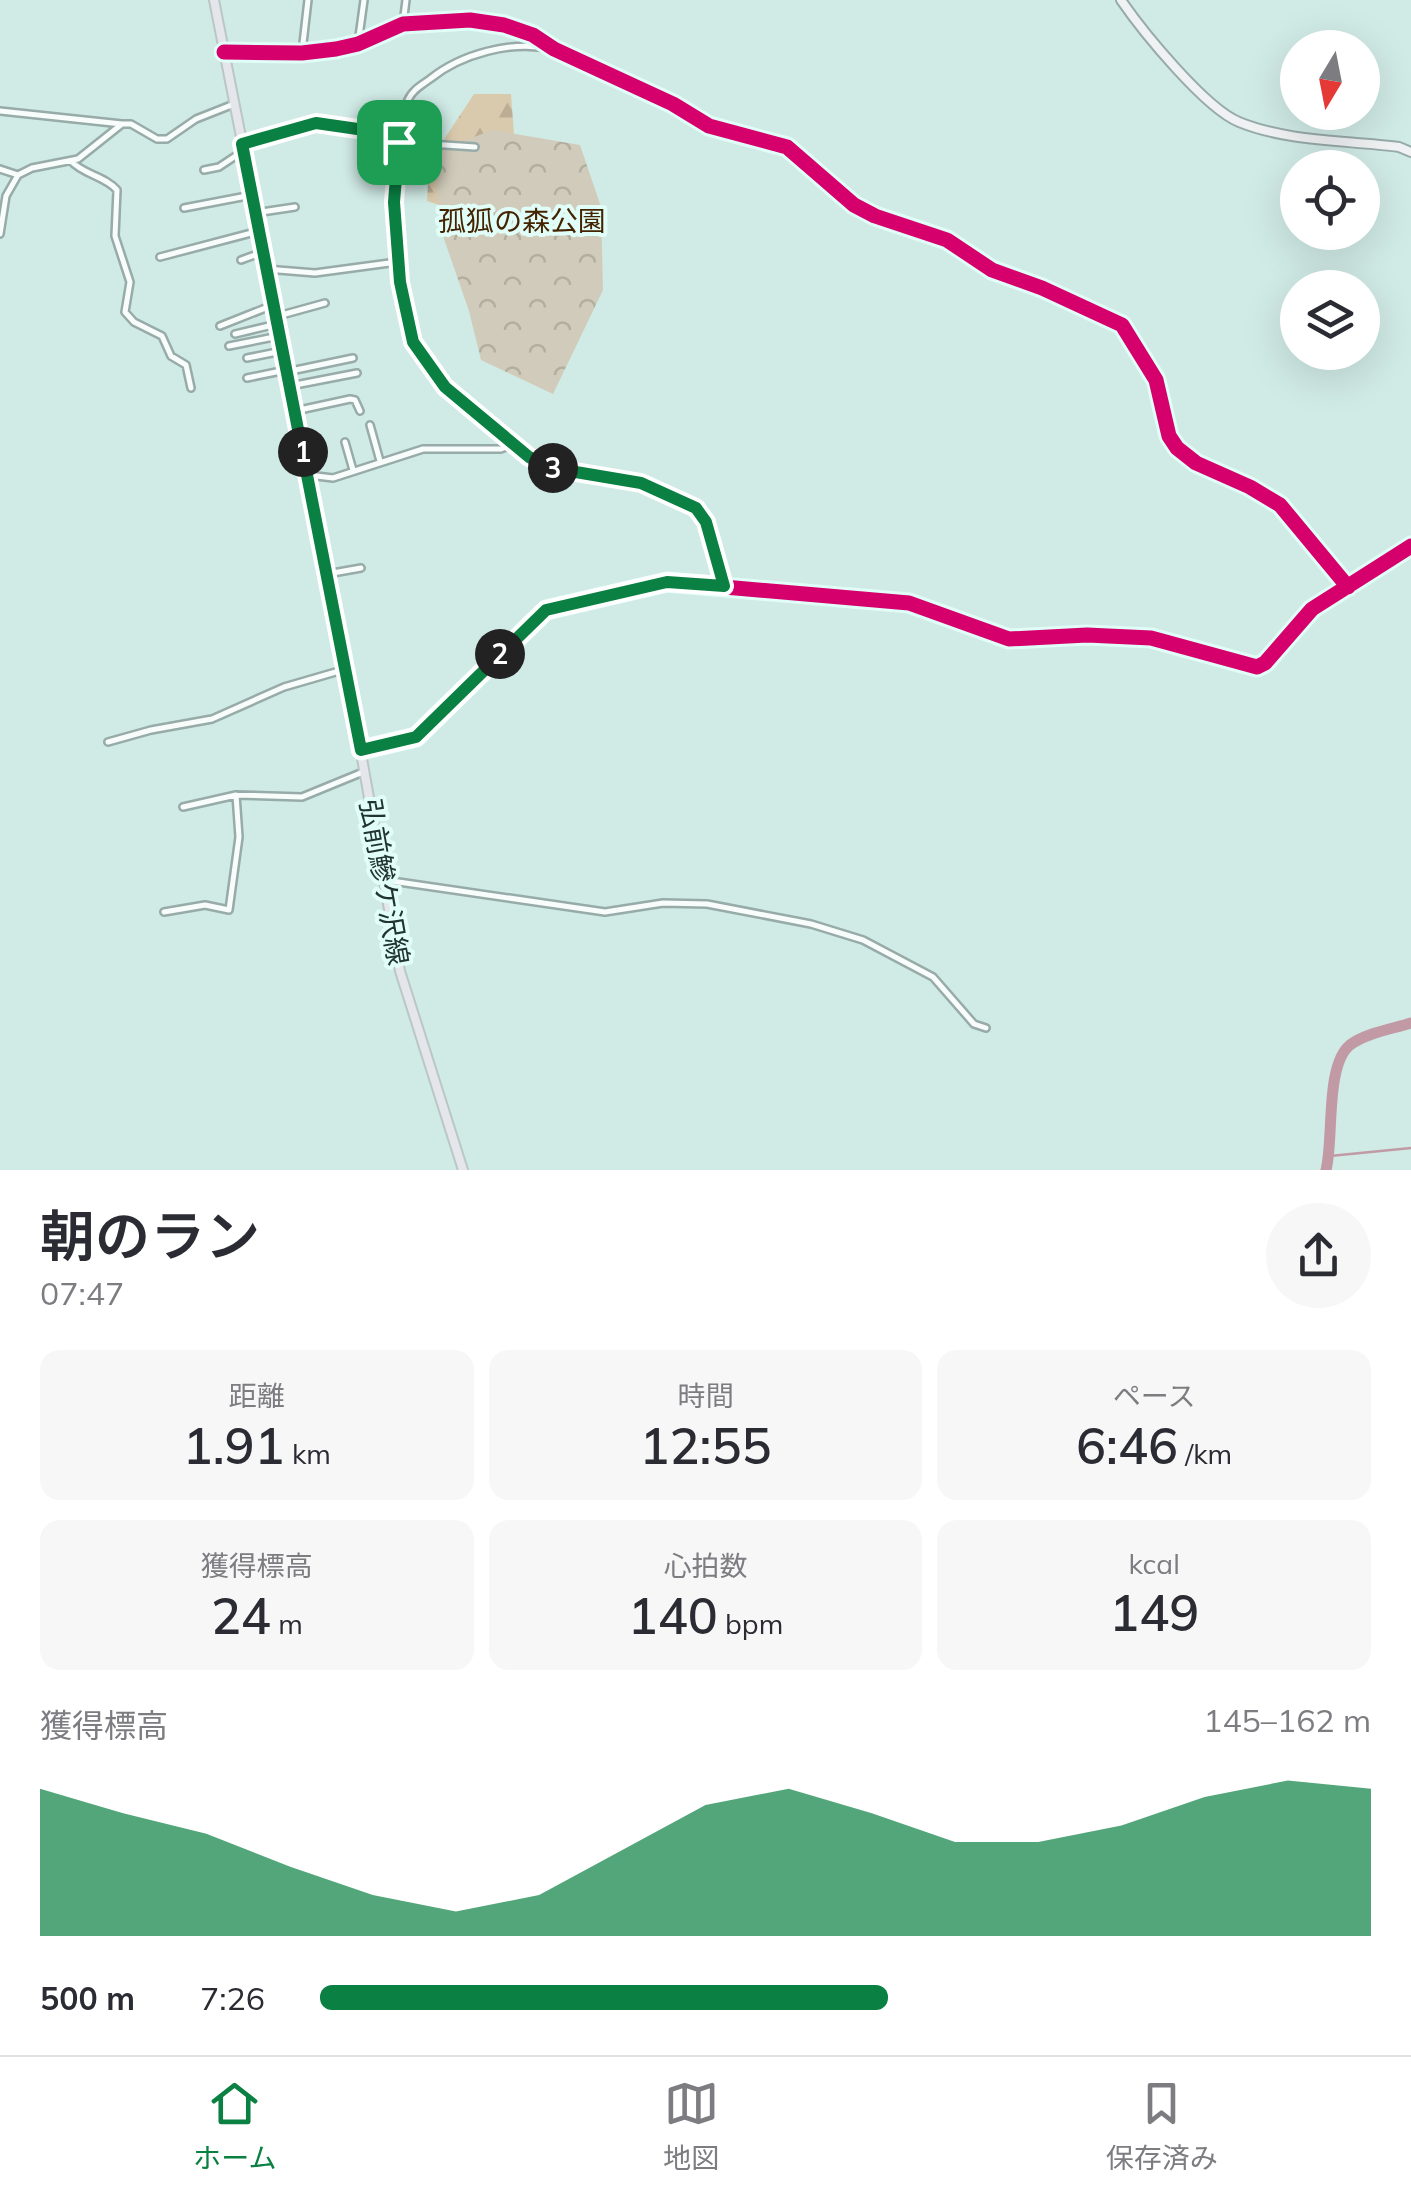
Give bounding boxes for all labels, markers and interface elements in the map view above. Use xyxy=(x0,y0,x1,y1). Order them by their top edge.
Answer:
north arrow xyxy=(1280,30,1380,130)
map controls xyxy=(1280,30,1380,370)
pin xyxy=(357,100,442,185)
icon: arrive xyxy=(372,115,427,170)
button: locate xyxy=(1280,150,1380,250)
park label: 孤狐の森公園 xyxy=(438,203,606,238)
button: layers xyxy=(1280,270,1380,370)
pin: 1 xyxy=(278,427,328,477)
text: 1 xyxy=(295,434,311,469)
pin: 3 xyxy=(528,443,578,493)
text: 3 xyxy=(545,450,561,485)
pin: 2 xyxy=(475,629,525,679)
text: 2 xyxy=(492,636,508,671)
street label: 弘前鰺ケ沢線 xyxy=(353,796,417,968)
text: 朝のラン xyxy=(40,1201,260,1270)
button: share xyxy=(1266,1203,1371,1308)
text: 07:47 xyxy=(40,1273,124,1313)
text: 距離 xyxy=(229,1378,285,1413)
text: 時間 xyxy=(677,1378,734,1413)
text: ペース xyxy=(1113,1378,1195,1413)
text: 1.91 xyxy=(183,1414,285,1477)
text: 12:55 xyxy=(640,1414,771,1477)
text: 6:46 xyxy=(1076,1414,1178,1477)
text: km xyxy=(285,1436,331,1471)
text: /km xyxy=(1178,1436,1232,1471)
text: kcal xyxy=(1129,1546,1180,1581)
text: 獲得標高 xyxy=(201,1548,313,1583)
text: 心拍数 xyxy=(663,1548,748,1583)
text: 149 xyxy=(1109,1581,1199,1644)
text: 24 xyxy=(211,1584,271,1647)
text: 140 xyxy=(628,1584,718,1647)
text: m xyxy=(271,1606,303,1641)
text: bpm xyxy=(718,1606,783,1641)
text: 145–162 m xyxy=(1203,1700,1371,1740)
text: 獲得標高 xyxy=(40,1705,168,1745)
text: 500 m xyxy=(40,1978,135,2018)
text: 7:26 xyxy=(200,1978,265,2018)
tab: ホーム xyxy=(193,2076,276,2176)
tab: 地図 xyxy=(663,2076,719,2176)
tab: 保存済み xyxy=(1106,2076,1218,2176)

